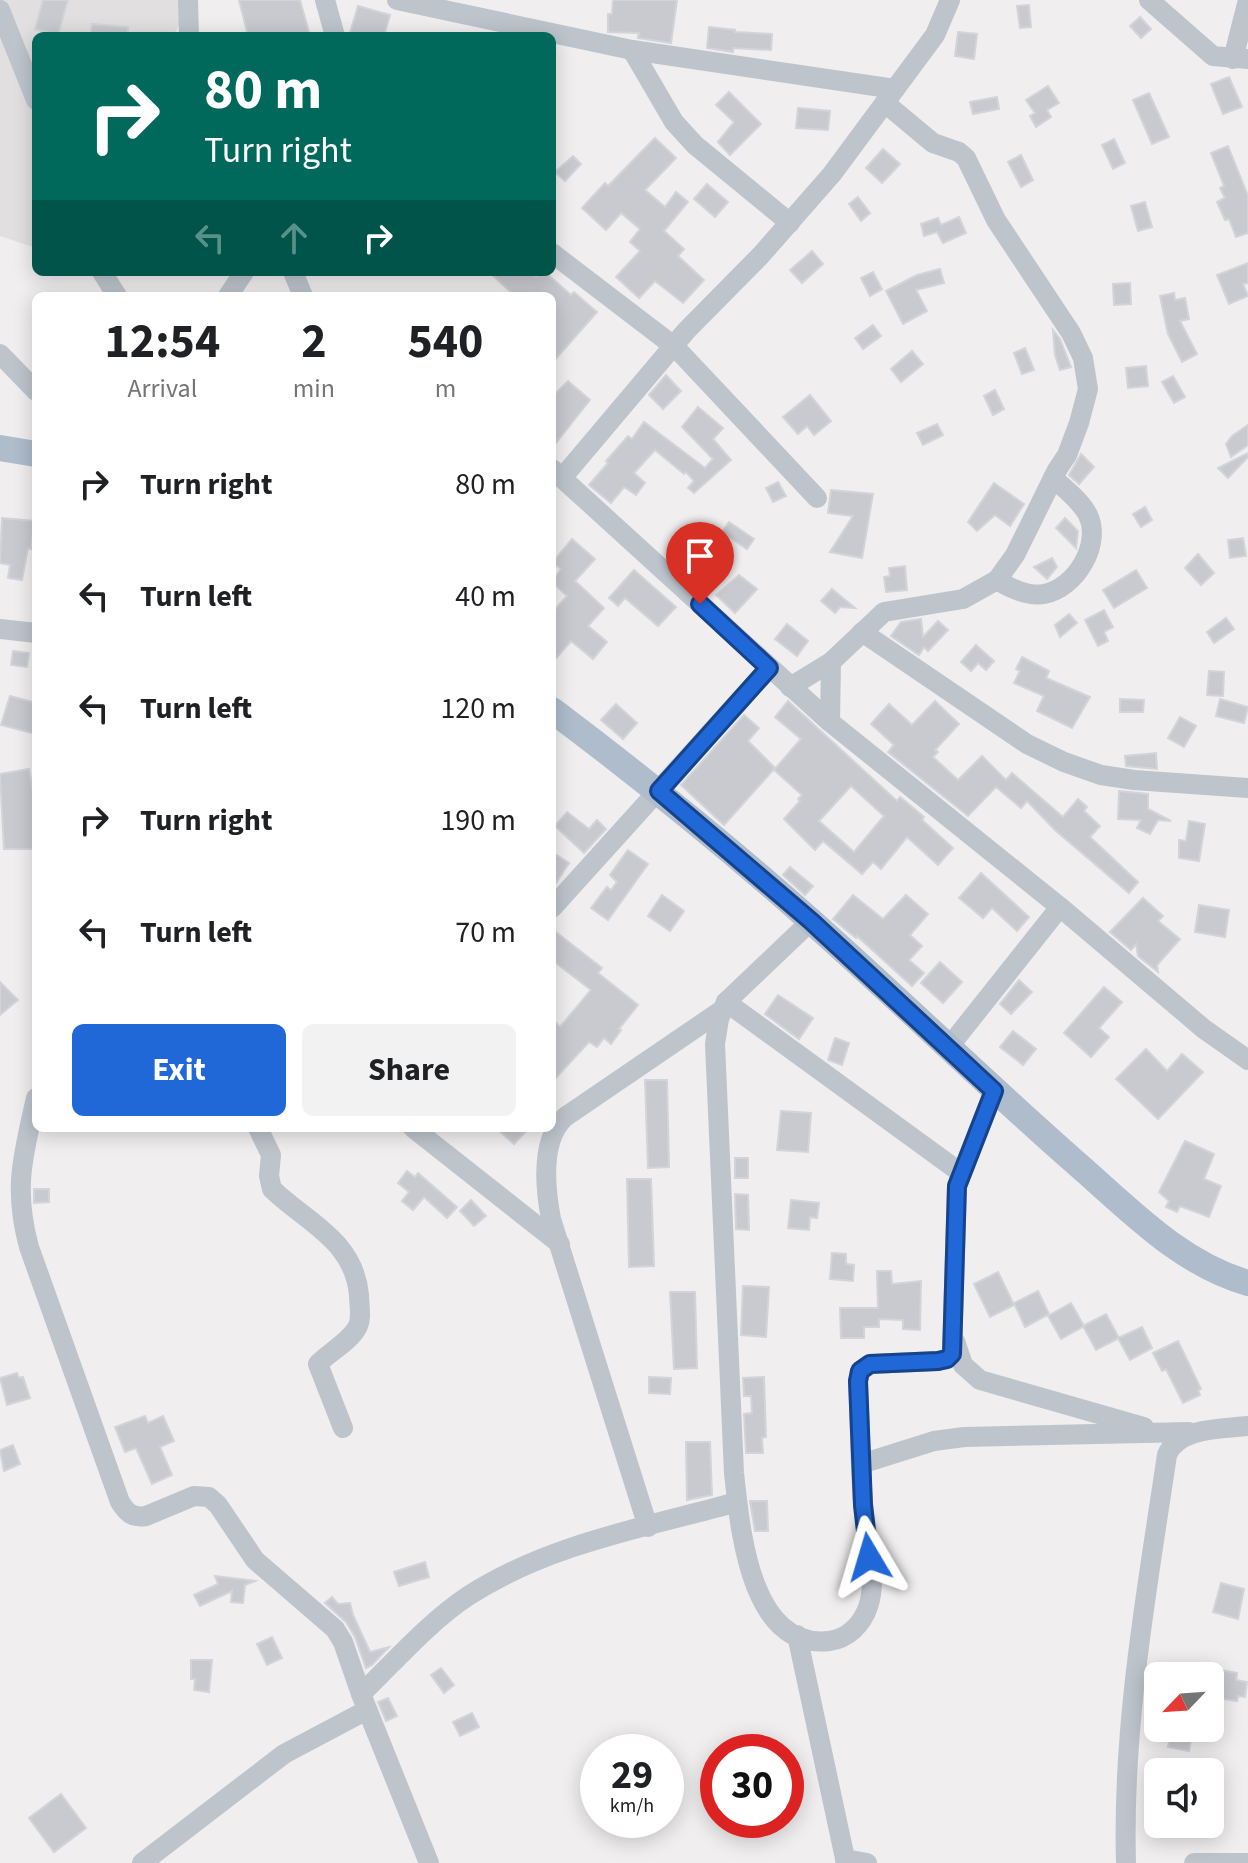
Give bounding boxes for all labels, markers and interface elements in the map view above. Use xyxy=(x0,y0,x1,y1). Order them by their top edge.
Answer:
text: 80 m xyxy=(204,51,322,130)
icon: right xyxy=(72,64,176,168)
text: Turn right xyxy=(204,125,352,176)
icon: left xyxy=(188,216,232,260)
icon: ahead xyxy=(272,216,316,260)
icon: right xyxy=(356,216,400,260)
text: 12:54 xyxy=(104,308,220,376)
text: 2 xyxy=(301,308,327,376)
text: 540 xyxy=(407,308,483,376)
text: Arrival xyxy=(127,370,197,407)
text: min xyxy=(293,370,335,407)
text: m xyxy=(435,370,456,407)
icon: right xyxy=(72,462,116,506)
text: Turn right xyxy=(140,463,272,506)
text: 80 m xyxy=(455,463,516,506)
pin xyxy=(666,522,734,604)
icon: arrive xyxy=(678,534,722,578)
icon: left xyxy=(72,574,116,618)
text: Turn left xyxy=(140,575,252,618)
text: 40 m xyxy=(455,575,516,618)
icon: left xyxy=(72,686,116,730)
text: Turn left xyxy=(140,687,252,730)
text: 120 m xyxy=(440,687,516,730)
icon: right xyxy=(72,798,116,842)
text: Turn right xyxy=(140,799,272,842)
text: 190 m xyxy=(440,799,516,842)
icon: left xyxy=(72,910,116,954)
text: Turn left xyxy=(140,911,252,954)
text: 70 m xyxy=(455,911,516,954)
button: Exit xyxy=(72,1024,286,1116)
button: Share xyxy=(302,1024,516,1116)
position arrow xyxy=(827,1515,911,1599)
north arrow xyxy=(1144,1662,1224,1742)
map controls xyxy=(1144,1662,1224,1838)
speed limit sign: 30 xyxy=(700,1734,804,1838)
text: 29 xyxy=(611,1747,653,1804)
button: sound xyxy=(1144,1758,1224,1838)
text: km/h xyxy=(610,1792,654,1820)

